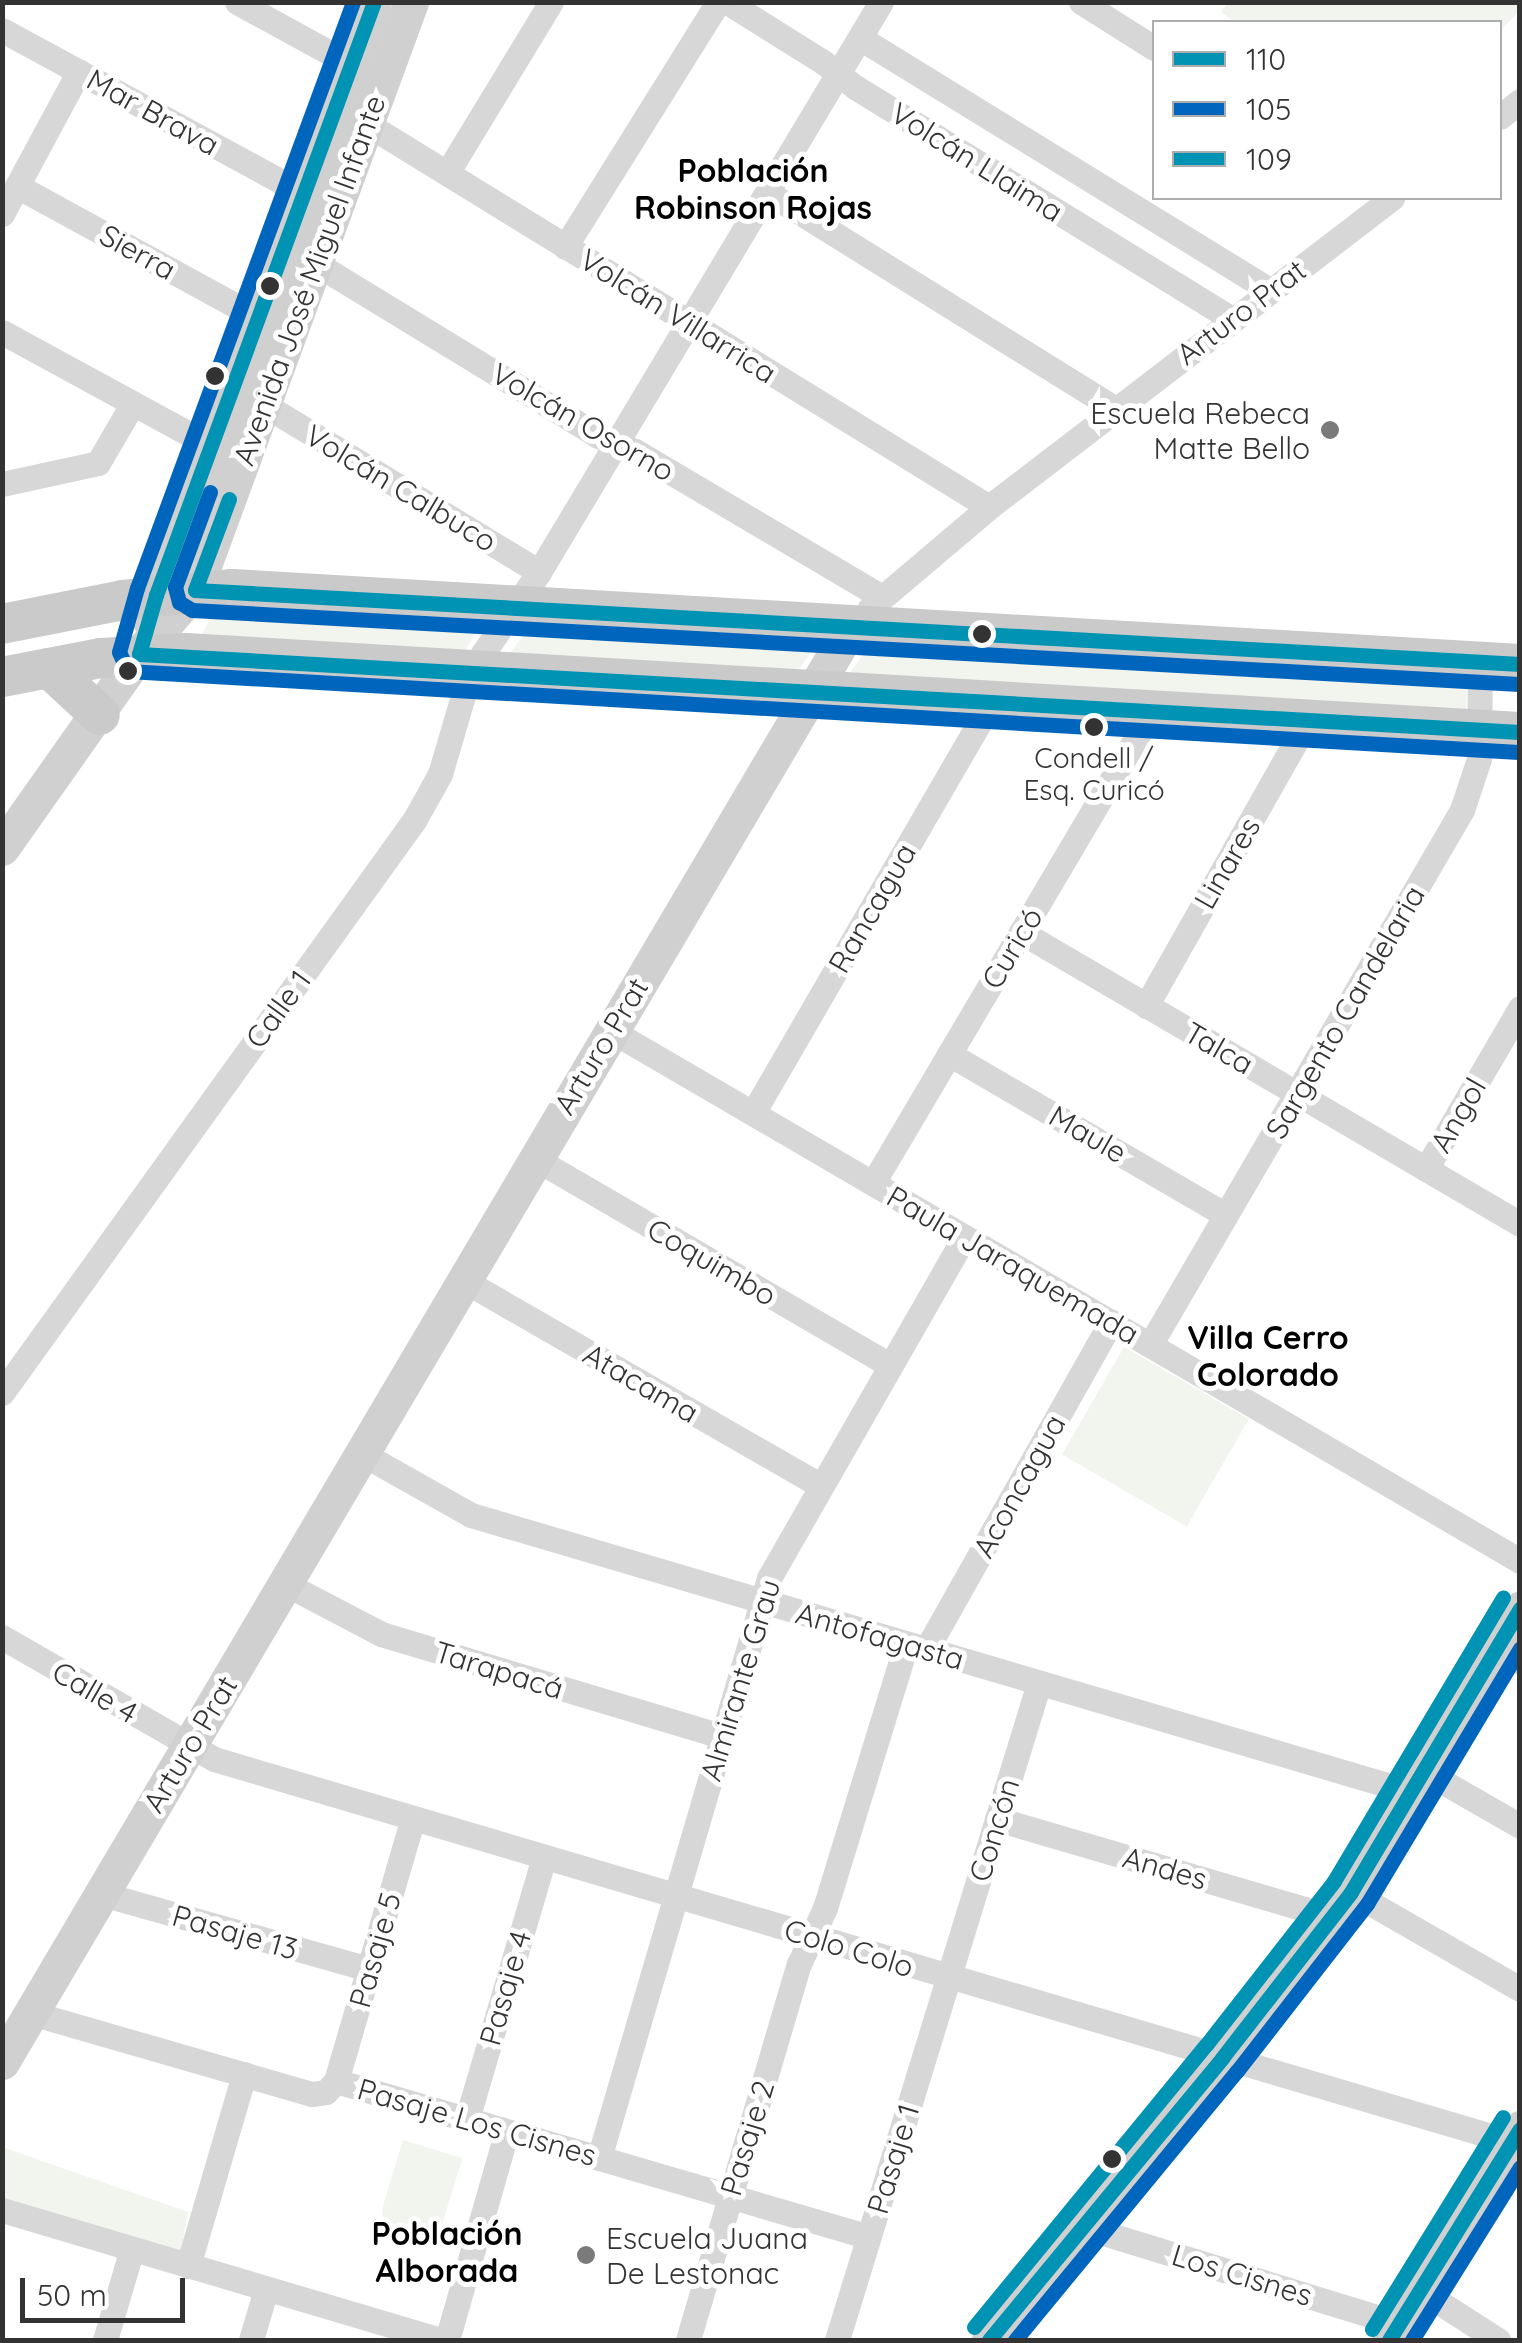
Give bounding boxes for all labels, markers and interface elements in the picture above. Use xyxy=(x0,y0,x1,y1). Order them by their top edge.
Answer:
legend xyxy=(1152,20,1502,200)
text: 110 xyxy=(1246,40,1286,78)
street label: Mar Brava xyxy=(81,61,225,163)
street label: Avenida José Miguel Infante xyxy=(225,90,393,470)
text: 105 xyxy=(1246,90,1291,128)
street label: Volcán Llaima xyxy=(884,95,1070,229)
text: 109 xyxy=(1246,140,1292,178)
district label: Población Robinson Rojas xyxy=(634,152,872,227)
street label: Sierra xyxy=(94,217,182,287)
street label: Volcán Villarrica xyxy=(573,241,783,391)
street label: Arturo Prat xyxy=(1169,252,1313,372)
unlabelled marker xyxy=(260,276,280,296)
street label: Volcán Osorno xyxy=(485,355,681,489)
unlabelled marker xyxy=(205,366,225,386)
place label: Escuela Rebeca Matte Bello xyxy=(1090,395,1310,466)
street label: Volcán Calbuco xyxy=(299,417,503,559)
marker: Escuela Rebeca Matte Bello xyxy=(1319,419,1341,441)
unlabelled marker xyxy=(972,624,992,644)
unlabelled marker xyxy=(118,661,138,681)
marker: Condell / Esq. Curicó xyxy=(1084,717,1104,737)
place label: Condell / Esq. Curicó xyxy=(1023,741,1165,807)
street label: Linares xyxy=(1186,811,1268,915)
street label: Rancagua xyxy=(821,837,923,979)
street label: Sargento Candelaria xyxy=(1258,879,1432,1145)
street label: Curicó xyxy=(974,901,1050,995)
street label: Calle 1 xyxy=(238,963,318,1055)
street label: Arturo Prat xyxy=(546,971,656,1121)
street label: Talca xyxy=(1178,1014,1260,1082)
street label: Angol xyxy=(1422,1071,1494,1159)
street label: Maule xyxy=(1043,1098,1133,1170)
street label: Paula Jaraquemada xyxy=(881,1178,1145,1352)
street label: Coquimbo xyxy=(641,1211,783,1313)
district label: Villa Cerro Colorado xyxy=(1187,1319,1349,1394)
street label: Atacama xyxy=(577,1336,705,1430)
street label: Aconcagua xyxy=(965,1408,1073,1564)
street label: Almirante Grau xyxy=(692,1575,788,1785)
street label: Antofagasta xyxy=(792,1595,968,1677)
street label: Tarapacá xyxy=(430,1633,568,1707)
street label: Calle 4 xyxy=(46,1653,144,1731)
street label: Arturo Prat xyxy=(135,1669,245,1819)
street label: Concón xyxy=(961,1774,1027,1886)
street label: Andes xyxy=(1119,1839,1211,1897)
street label: Pasaje 5 xyxy=(341,1888,409,2012)
street label: Pasaje 13 xyxy=(168,1897,302,1967)
street label: Colo Colo xyxy=(780,1911,918,1985)
street label: Pasaje 4 xyxy=(472,1927,538,2049)
street label: Pasaje Los Cisnes xyxy=(354,2071,600,2173)
street label: Pasaje 2 xyxy=(712,2076,782,2200)
street label: Pasaje 1 xyxy=(859,2100,927,2218)
unlabelled marker xyxy=(1102,2149,1122,2169)
district label: Población Alborada xyxy=(371,2215,523,2290)
place label: Escuela Juana De Lestonac xyxy=(606,2220,808,2290)
street label: Los Cisnes xyxy=(1168,2237,1316,2313)
marker: Escuela Juana De Lestonac xyxy=(575,2244,597,2266)
scale bar xyxy=(25,2258,190,2320)
text: 50 m xyxy=(37,2276,107,2314)

